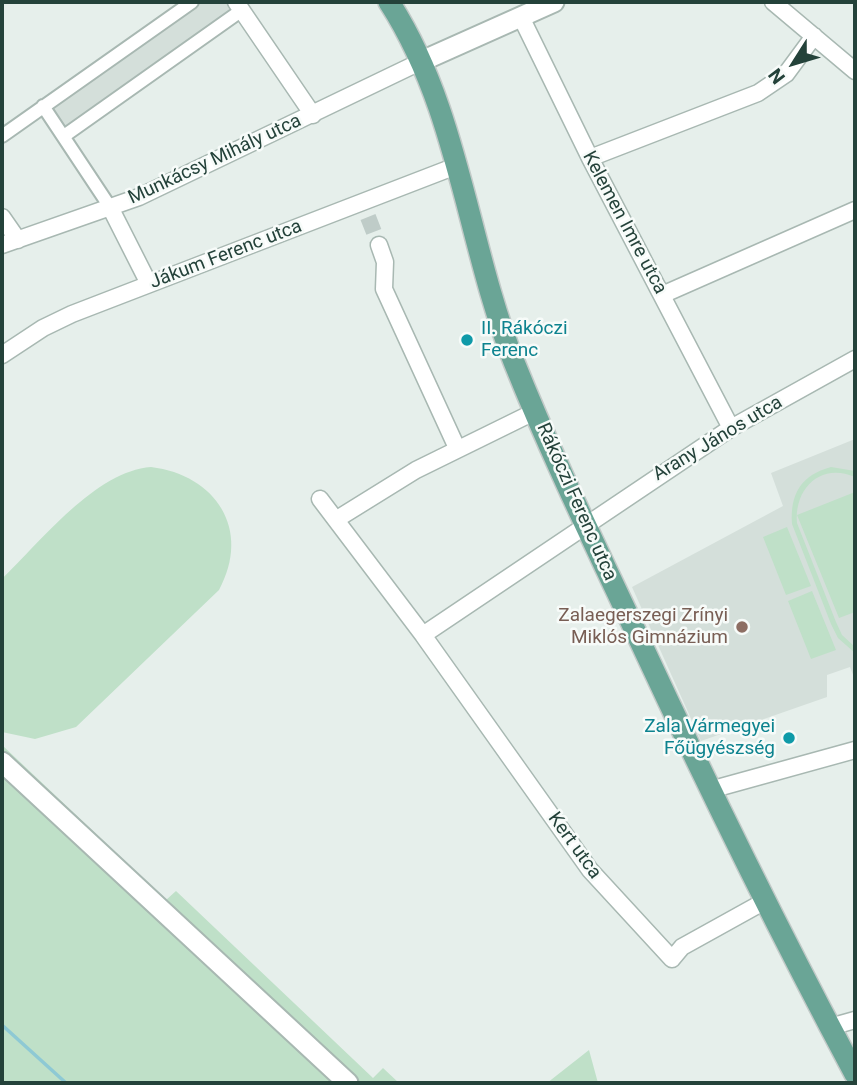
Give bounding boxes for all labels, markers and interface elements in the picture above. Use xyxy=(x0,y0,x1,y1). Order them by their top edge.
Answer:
north arrow xyxy=(759,28,829,98)
text: N xyxy=(764,64,790,88)
street label: Munkácsy Mihály utca xyxy=(125,110,305,210)
street label: Kelemen Imre utca xyxy=(577,148,671,298)
street label: Jákum Ferenc utca xyxy=(147,215,305,295)
place label: II. Rákóczi Ferenc xyxy=(481,318,568,362)
marker: II. Rákóczi Ferenc xyxy=(459,332,475,348)
street label: Arany János utca xyxy=(649,391,787,487)
street label: Rákóczi Ferenc utca xyxy=(531,420,621,584)
place label: Zalaegerszegi Zrínyi Miklós Gimnázium xyxy=(558,605,728,649)
marker: Zalaegerszegi Zrínyi Miklós Gimnázium xyxy=(734,619,750,635)
place label: Zala Vármegyei Főügyészség xyxy=(644,716,775,760)
marker: Zala Vármegyei Főügyészség xyxy=(781,730,797,746)
street label: Kert utca xyxy=(542,808,606,884)

